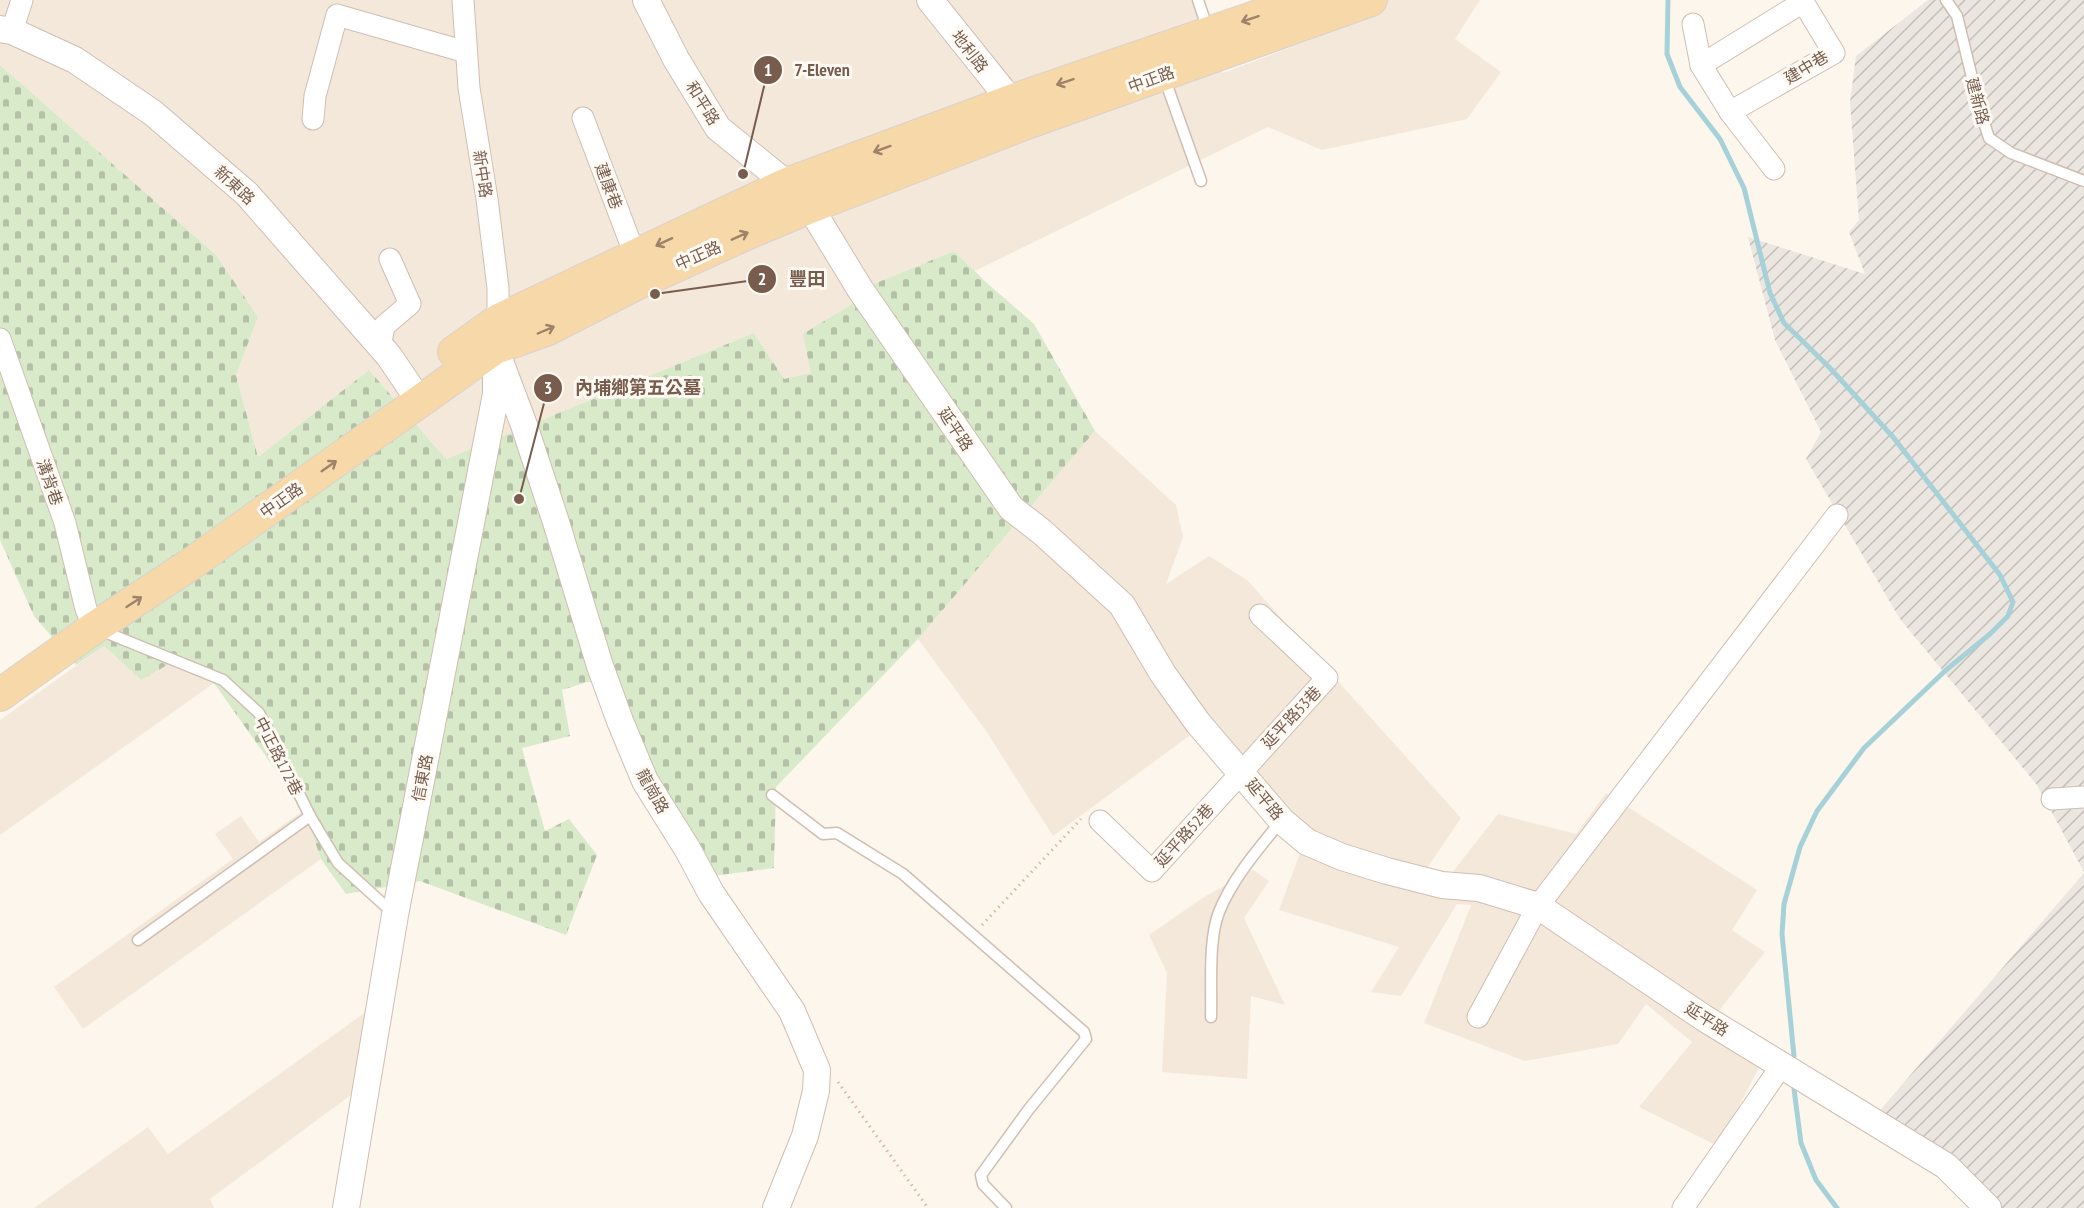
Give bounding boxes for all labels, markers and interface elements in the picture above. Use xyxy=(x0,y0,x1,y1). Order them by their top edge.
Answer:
one-way arrow xyxy=(1241,14,1260,25)
street label: 地利路 xyxy=(947,26,993,76)
street label: 建中巷 xyxy=(1780,46,1832,88)
callout: 7-Eleven xyxy=(753,52,862,88)
text: 1 xyxy=(764,58,772,81)
text: 7-Eleven xyxy=(794,58,850,81)
street label: 中正路 xyxy=(1125,61,1177,97)
street label: 建新路 xyxy=(1962,75,1994,127)
street label: 和平路 xyxy=(682,77,724,129)
one-way arrow xyxy=(1057,78,1075,89)
one-way arrow xyxy=(873,144,892,155)
street label: 新中路 xyxy=(469,149,497,199)
street label: 建康巷 xyxy=(591,160,627,212)
street label: 新東路 xyxy=(211,161,259,209)
one-way arrow xyxy=(731,230,749,242)
one-way arrow xyxy=(656,236,674,248)
street label: 中正路 xyxy=(672,236,724,274)
callout: 豐田 xyxy=(747,261,837,297)
text: 2 xyxy=(758,267,766,290)
text: 豐田 xyxy=(789,267,825,290)
one-way arrow xyxy=(536,324,554,335)
callout: 內埔鄉第五公墓 xyxy=(533,370,713,406)
text: 3 xyxy=(544,376,552,399)
text: 內埔鄉第五公墓 xyxy=(575,376,701,399)
street label: 延平路 xyxy=(934,404,978,454)
street label: 溝背巷 xyxy=(33,456,67,508)
one-way arrow xyxy=(320,460,336,473)
street label: 中正路 xyxy=(256,478,306,522)
one-way arrow xyxy=(125,595,142,607)
street label: 延平路53巷 xyxy=(1257,682,1325,752)
street label: 中正路172巷 xyxy=(251,713,307,799)
street label: 信東路 xyxy=(408,753,436,803)
street label: 龍崗路 xyxy=(633,765,673,817)
street label: 延平路 xyxy=(1242,774,1288,824)
street label: 延平路52巷 xyxy=(1150,799,1218,871)
street label: 延平路 xyxy=(1681,998,1733,1040)

